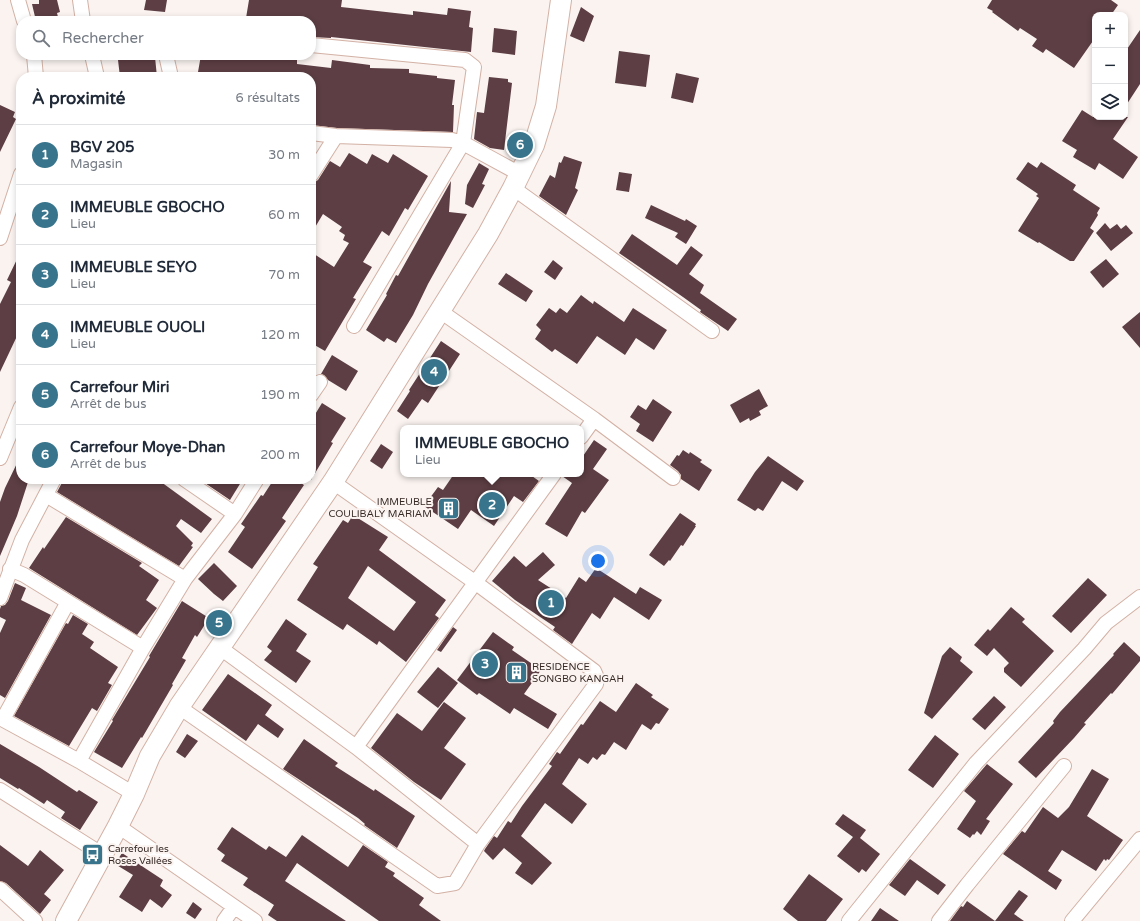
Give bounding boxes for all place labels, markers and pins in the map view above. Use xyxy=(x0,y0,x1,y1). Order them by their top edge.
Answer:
pin: 6 xyxy=(507,130,533,160)
pin: 4 xyxy=(421,357,447,387)
pin: 2 xyxy=(479,490,505,520)
building icon: IMMEUBLE COULIBALY MARIAM xyxy=(435,495,461,521)
place label: IMMEUBLE COULIBALY MARIAM xyxy=(328,496,432,520)
pin: 1 xyxy=(538,588,564,618)
pin: 5 xyxy=(206,608,232,638)
pin: 3 xyxy=(472,649,498,679)
building icon: RESIDENCE SONGBO KANGAH xyxy=(504,660,530,686)
place label: RESIDENCE SONGBO KANGAH xyxy=(532,661,624,685)
bus stop icon: Carrefour les Roses Vallées xyxy=(80,842,106,868)
place label: Carrefour les Roses Vallées xyxy=(108,843,172,867)

